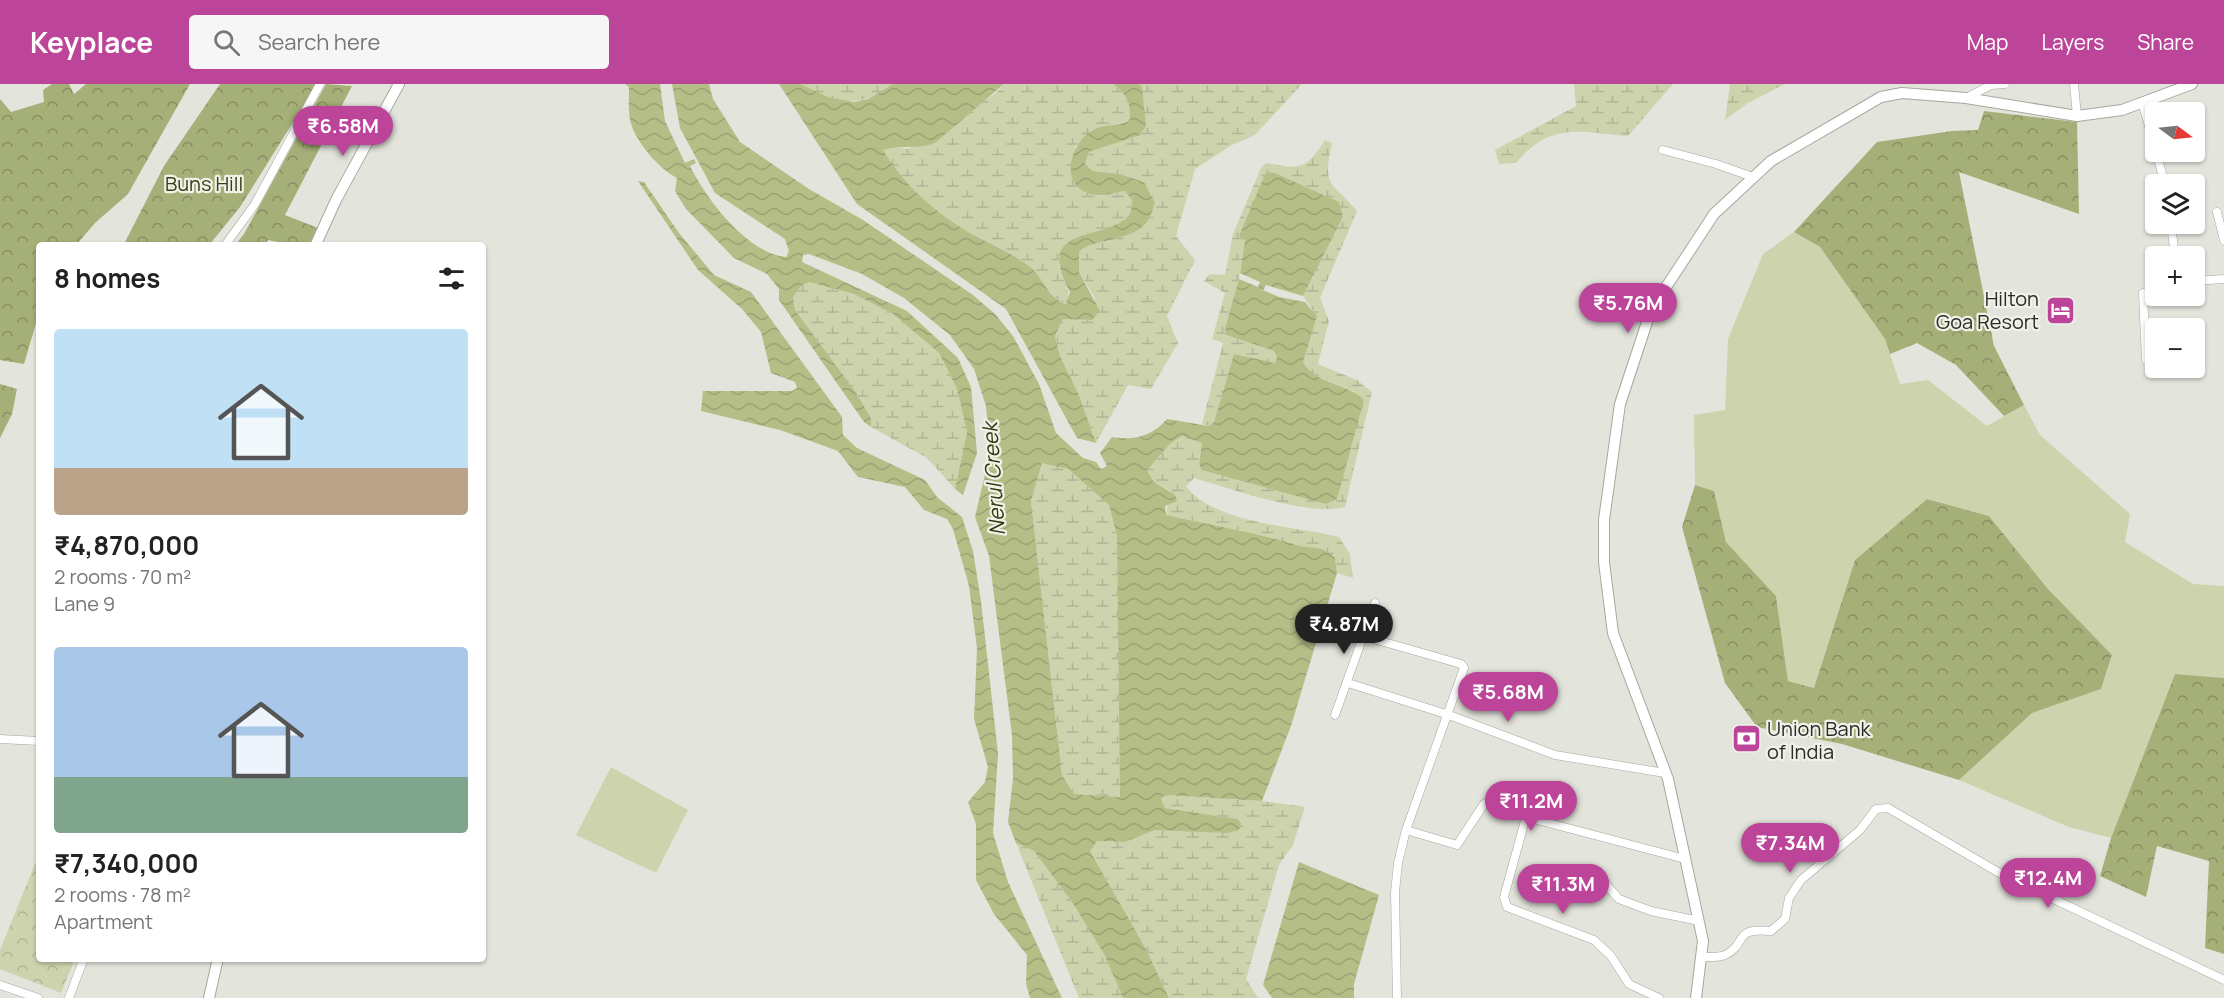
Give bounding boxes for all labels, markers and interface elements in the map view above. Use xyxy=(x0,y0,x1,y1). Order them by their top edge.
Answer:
search box xyxy=(189,15,609,69)
text: Keyplace xyxy=(30,23,153,61)
icon: search xyxy=(210,26,243,59)
text: Search here xyxy=(258,27,380,57)
text: Map xyxy=(1967,28,2008,56)
text: Layers xyxy=(2041,28,2104,56)
text: Share xyxy=(2137,28,2194,56)
north arrow xyxy=(2145,102,2205,162)
map controls xyxy=(2145,102,2205,378)
pin: ₹6.58M xyxy=(294,106,392,157)
text: ₹6.58M xyxy=(307,112,379,139)
park label: Buns Hill xyxy=(165,170,243,197)
button: layers xyxy=(2145,174,2205,234)
button: + xyxy=(2145,246,2205,306)
text: 8 homes xyxy=(54,260,160,296)
icon: filters xyxy=(435,262,468,295)
pin: ₹5.76M xyxy=(1579,283,1677,334)
place label: Hilton Goa Resort xyxy=(1936,285,2039,335)
text: ₹5.76M xyxy=(1593,289,1663,316)
hotel icon: Hilton Goa Resort xyxy=(2044,294,2076,326)
button: − xyxy=(2145,318,2205,378)
icon: home xyxy=(207,368,315,476)
water label: Nerul Creek xyxy=(975,419,1011,536)
text: ₹4,870,000 xyxy=(54,527,199,563)
text: 2 rooms · 70 m² xyxy=(54,563,191,590)
text: Lane 9 xyxy=(54,590,115,617)
pin: ₹4.87M xyxy=(1295,604,1393,655)
text: ₹4.87M xyxy=(1309,610,1379,637)
pin: ₹5.68M xyxy=(1459,672,1557,723)
text: ₹5.68M xyxy=(1472,678,1544,705)
icon: home xyxy=(207,686,315,794)
place label: Union Bank of India xyxy=(1767,715,1872,765)
bank icon: Union Bank of India xyxy=(1730,723,1762,755)
pin: ₹11.2M xyxy=(1482,781,1580,832)
text: ₹11.2M xyxy=(1499,787,1563,814)
pin: ₹7.34M xyxy=(1741,823,1839,874)
text: ₹7.34M xyxy=(1755,829,1825,856)
text: ₹7,340,000 xyxy=(54,845,199,881)
pin: ₹12.4M xyxy=(1999,858,2097,909)
pin: ₹11.3M xyxy=(1514,864,1612,915)
text: ₹12.4M xyxy=(2014,864,2082,891)
text: ₹11.3M xyxy=(1531,870,1595,897)
text: 2 rooms · 78 m² xyxy=(54,881,191,908)
text: Apartment xyxy=(54,908,153,935)

